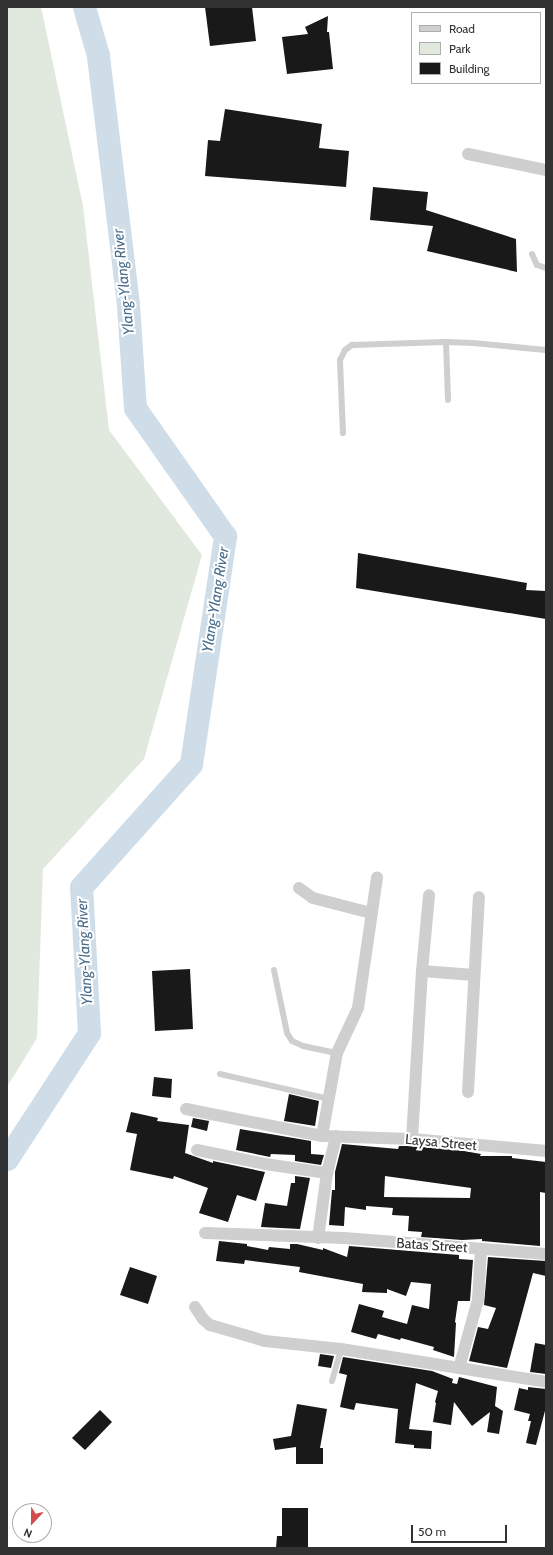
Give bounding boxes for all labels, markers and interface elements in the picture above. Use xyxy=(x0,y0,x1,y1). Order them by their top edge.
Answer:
legend xyxy=(411,12,541,84)
text: Road xyxy=(449,21,475,36)
text: Park xyxy=(449,41,471,56)
text: Building xyxy=(449,61,490,76)
water label: Ylang-Ylang River xyxy=(109,228,139,336)
water label: Ylang-Ylang River xyxy=(199,546,233,654)
water label: Ylang-Ylang River xyxy=(73,898,97,1006)
street label: Laysa Street xyxy=(404,1130,478,1154)
street label: Batas Street xyxy=(396,1234,468,1256)
north arrow xyxy=(12,1503,52,1543)
scale bar xyxy=(413,1517,509,1543)
text: 50 m xyxy=(418,1524,446,1539)
text: N xyxy=(22,1525,34,1541)

